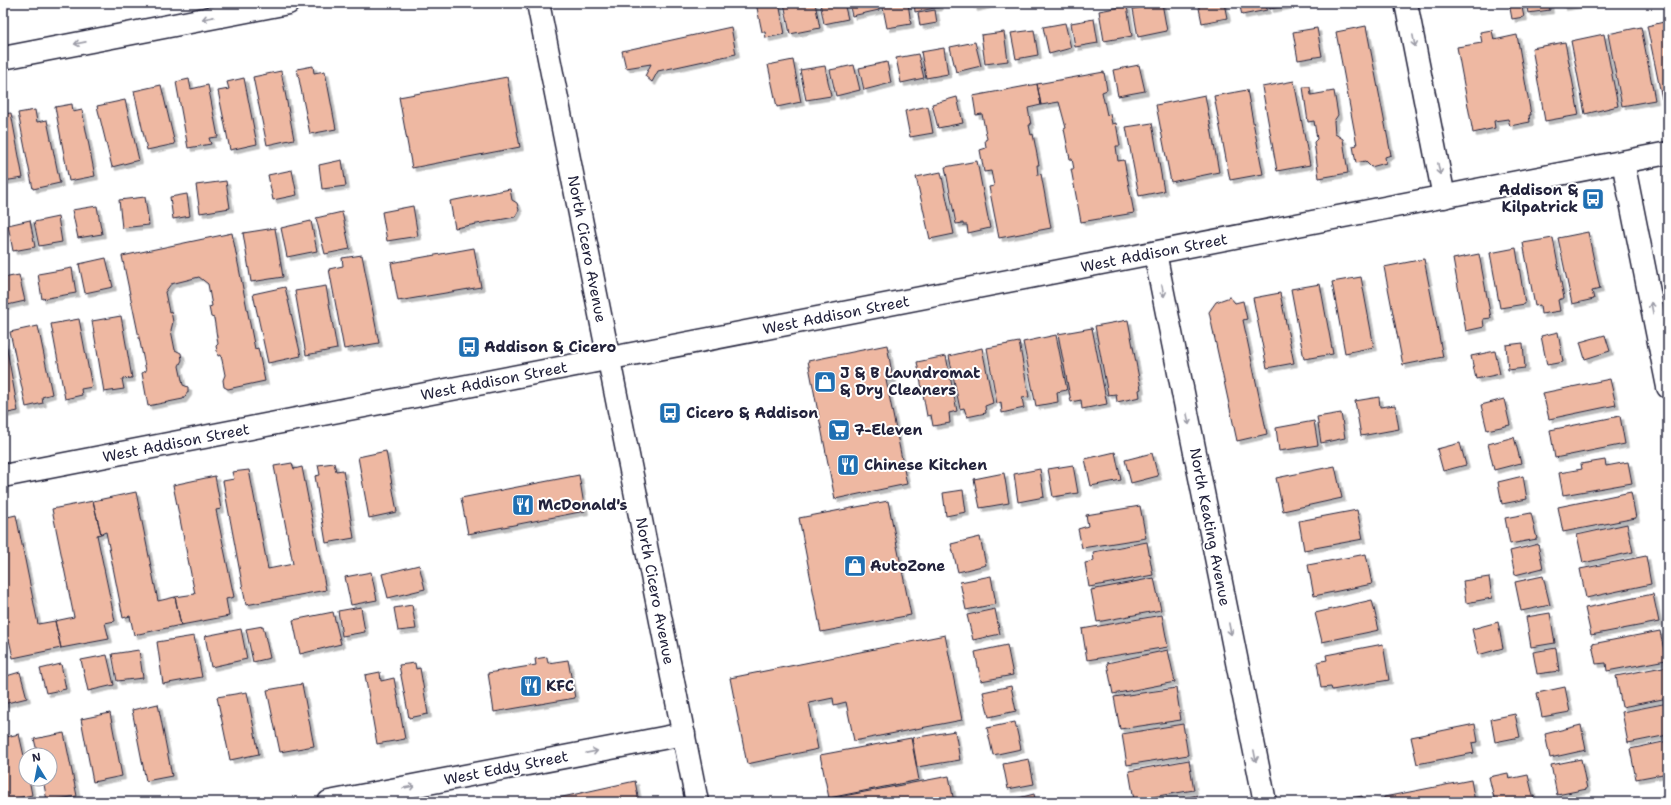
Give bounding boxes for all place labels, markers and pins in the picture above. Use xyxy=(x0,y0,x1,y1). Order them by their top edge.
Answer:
place label: Addison & Kilpatrick xyxy=(1499,180,1579,217)
bus stop icon: Addison & Kilpatrick xyxy=(1580,186,1606,212)
bus stop icon: Addison & Cicero xyxy=(456,334,482,360)
place label: Addison & Cicero xyxy=(484,337,617,357)
place label: J & B Laundromat & Dry Cleaners xyxy=(840,363,980,400)
shop icon: J & B Laundromat & Dry Cleaners xyxy=(812,369,838,395)
bus stop icon: Cicero & Addison xyxy=(657,400,683,426)
place label: Cicero & Addison xyxy=(686,403,818,423)
supermarket icon: 7-Eleven xyxy=(826,417,852,443)
place label: 7-Eleven xyxy=(854,420,923,440)
restaurant icon: Chinese Kitchen xyxy=(835,452,861,478)
place label: Chinese Kitchen xyxy=(864,455,987,475)
restaurant icon: McDonald's xyxy=(510,492,536,518)
place label: McDonald's xyxy=(538,495,628,515)
shop icon: AutoZone xyxy=(842,553,868,579)
place label: AutoZone xyxy=(870,556,945,576)
restaurant icon: KFC xyxy=(518,673,544,699)
place label: KFC xyxy=(546,676,574,696)

